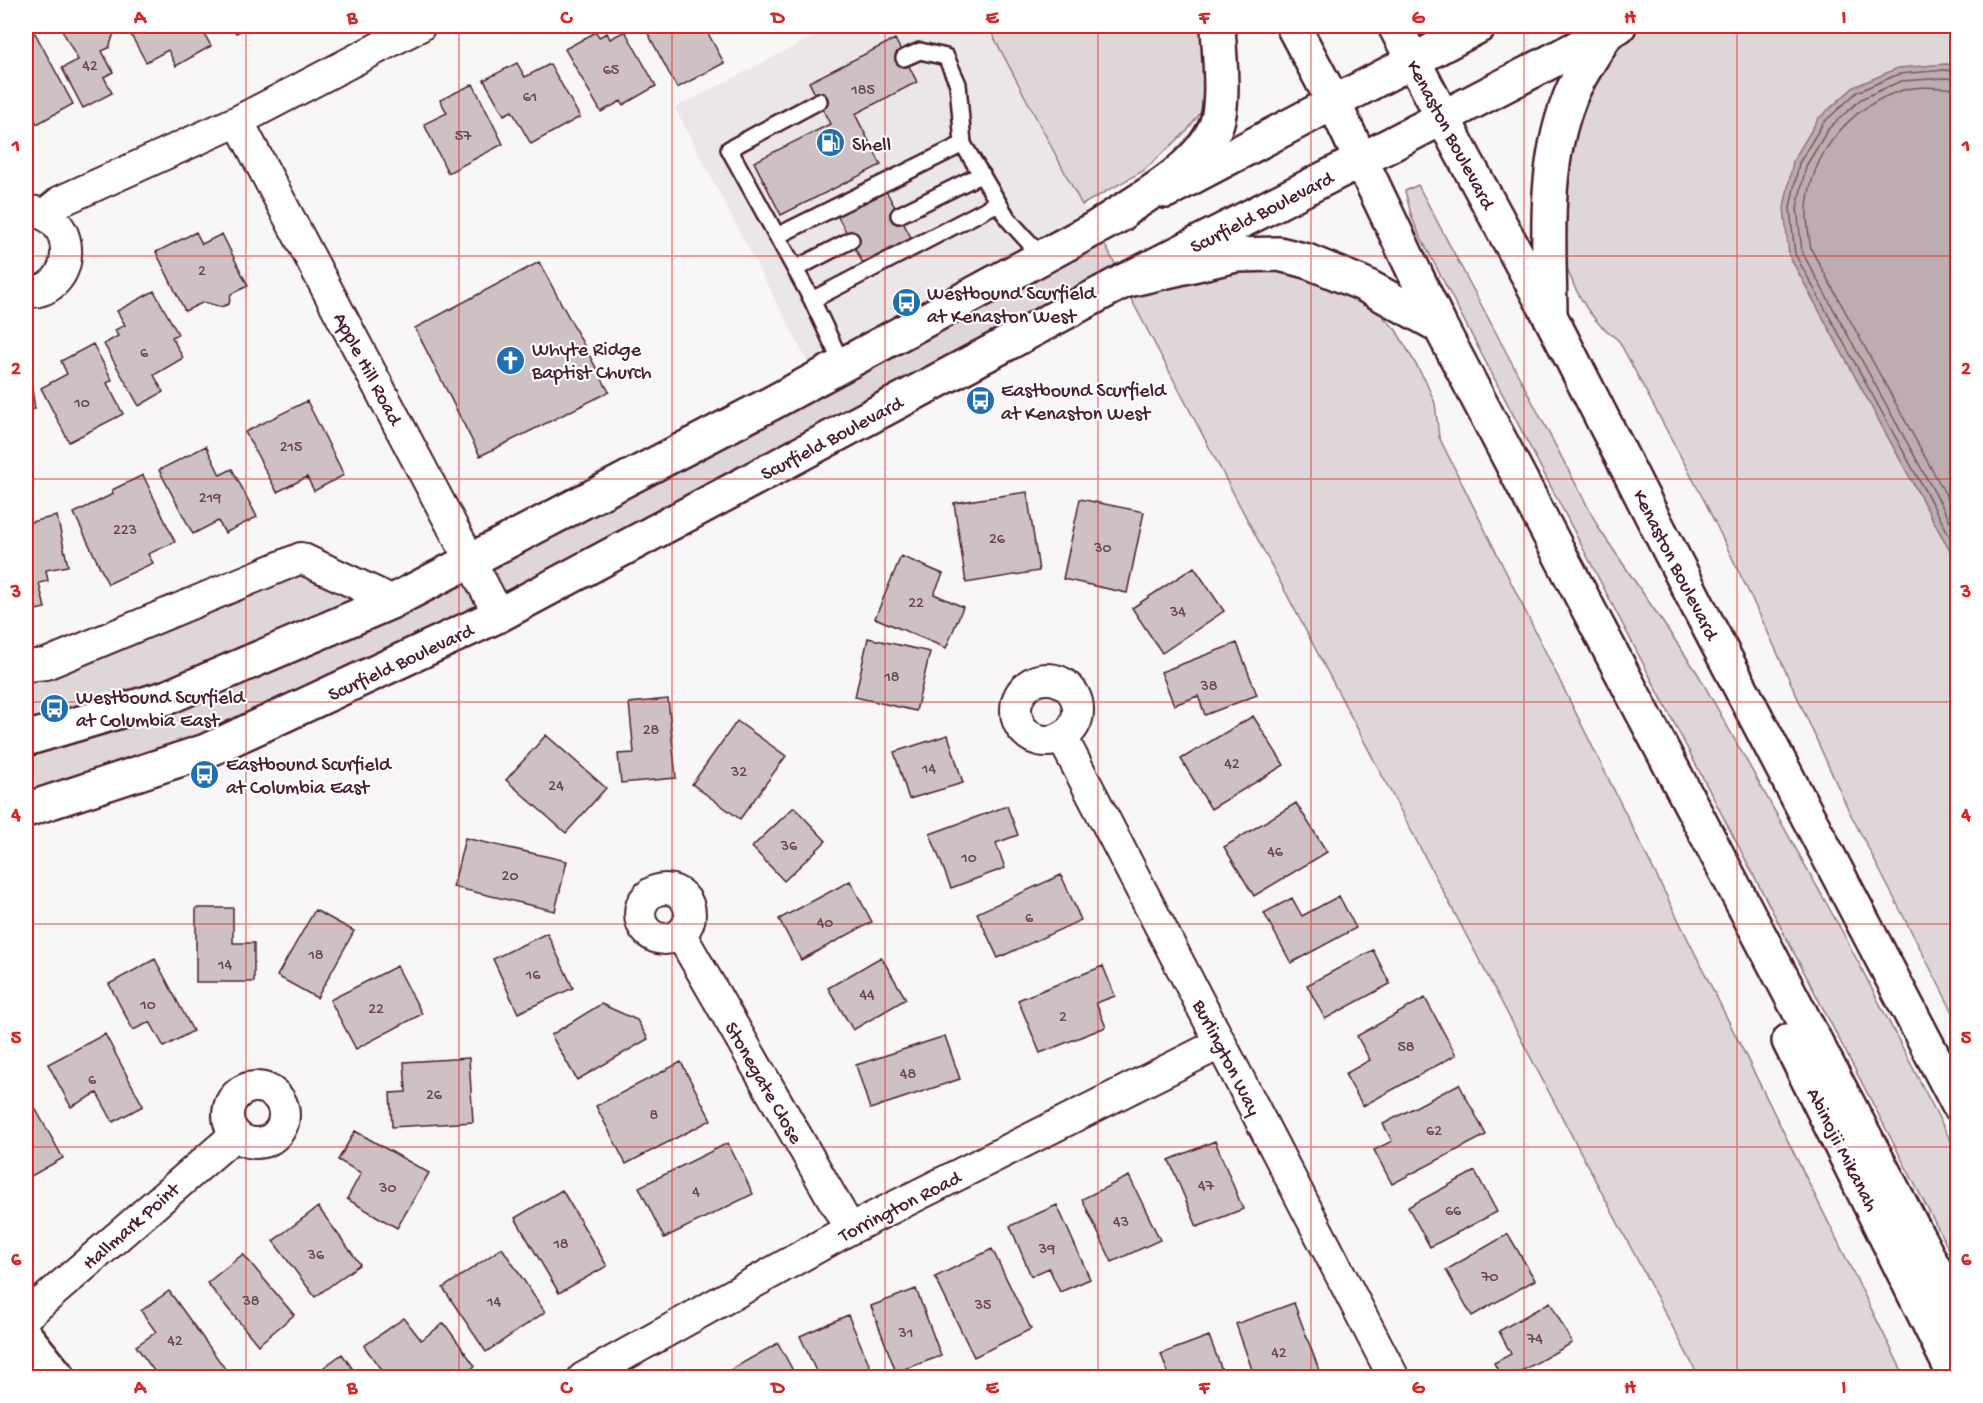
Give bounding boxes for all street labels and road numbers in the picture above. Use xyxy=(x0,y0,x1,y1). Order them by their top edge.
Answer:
street label: Kenaston Boulevard xyxy=(1400,57,1499,216)
street label: Scurfield Boulevard xyxy=(1187,167,1340,260)
street label: Apple Hill Road xyxy=(327,310,406,432)
street label: Scurfield Boulevard xyxy=(758,392,910,487)
street label: Kenaston Boulevard xyxy=(1626,487,1723,647)
street label: Scurfield Boulevard xyxy=(325,619,480,708)
street label: Burlington Way xyxy=(1185,996,1264,1121)
street label: Stonegate Close xyxy=(718,1019,806,1149)
street label: Abinojii Mikanah xyxy=(1800,1085,1882,1216)
street label: Torrington Road xyxy=(835,1166,967,1249)
street label: Hallmark Point xyxy=(79,1178,187,1276)

